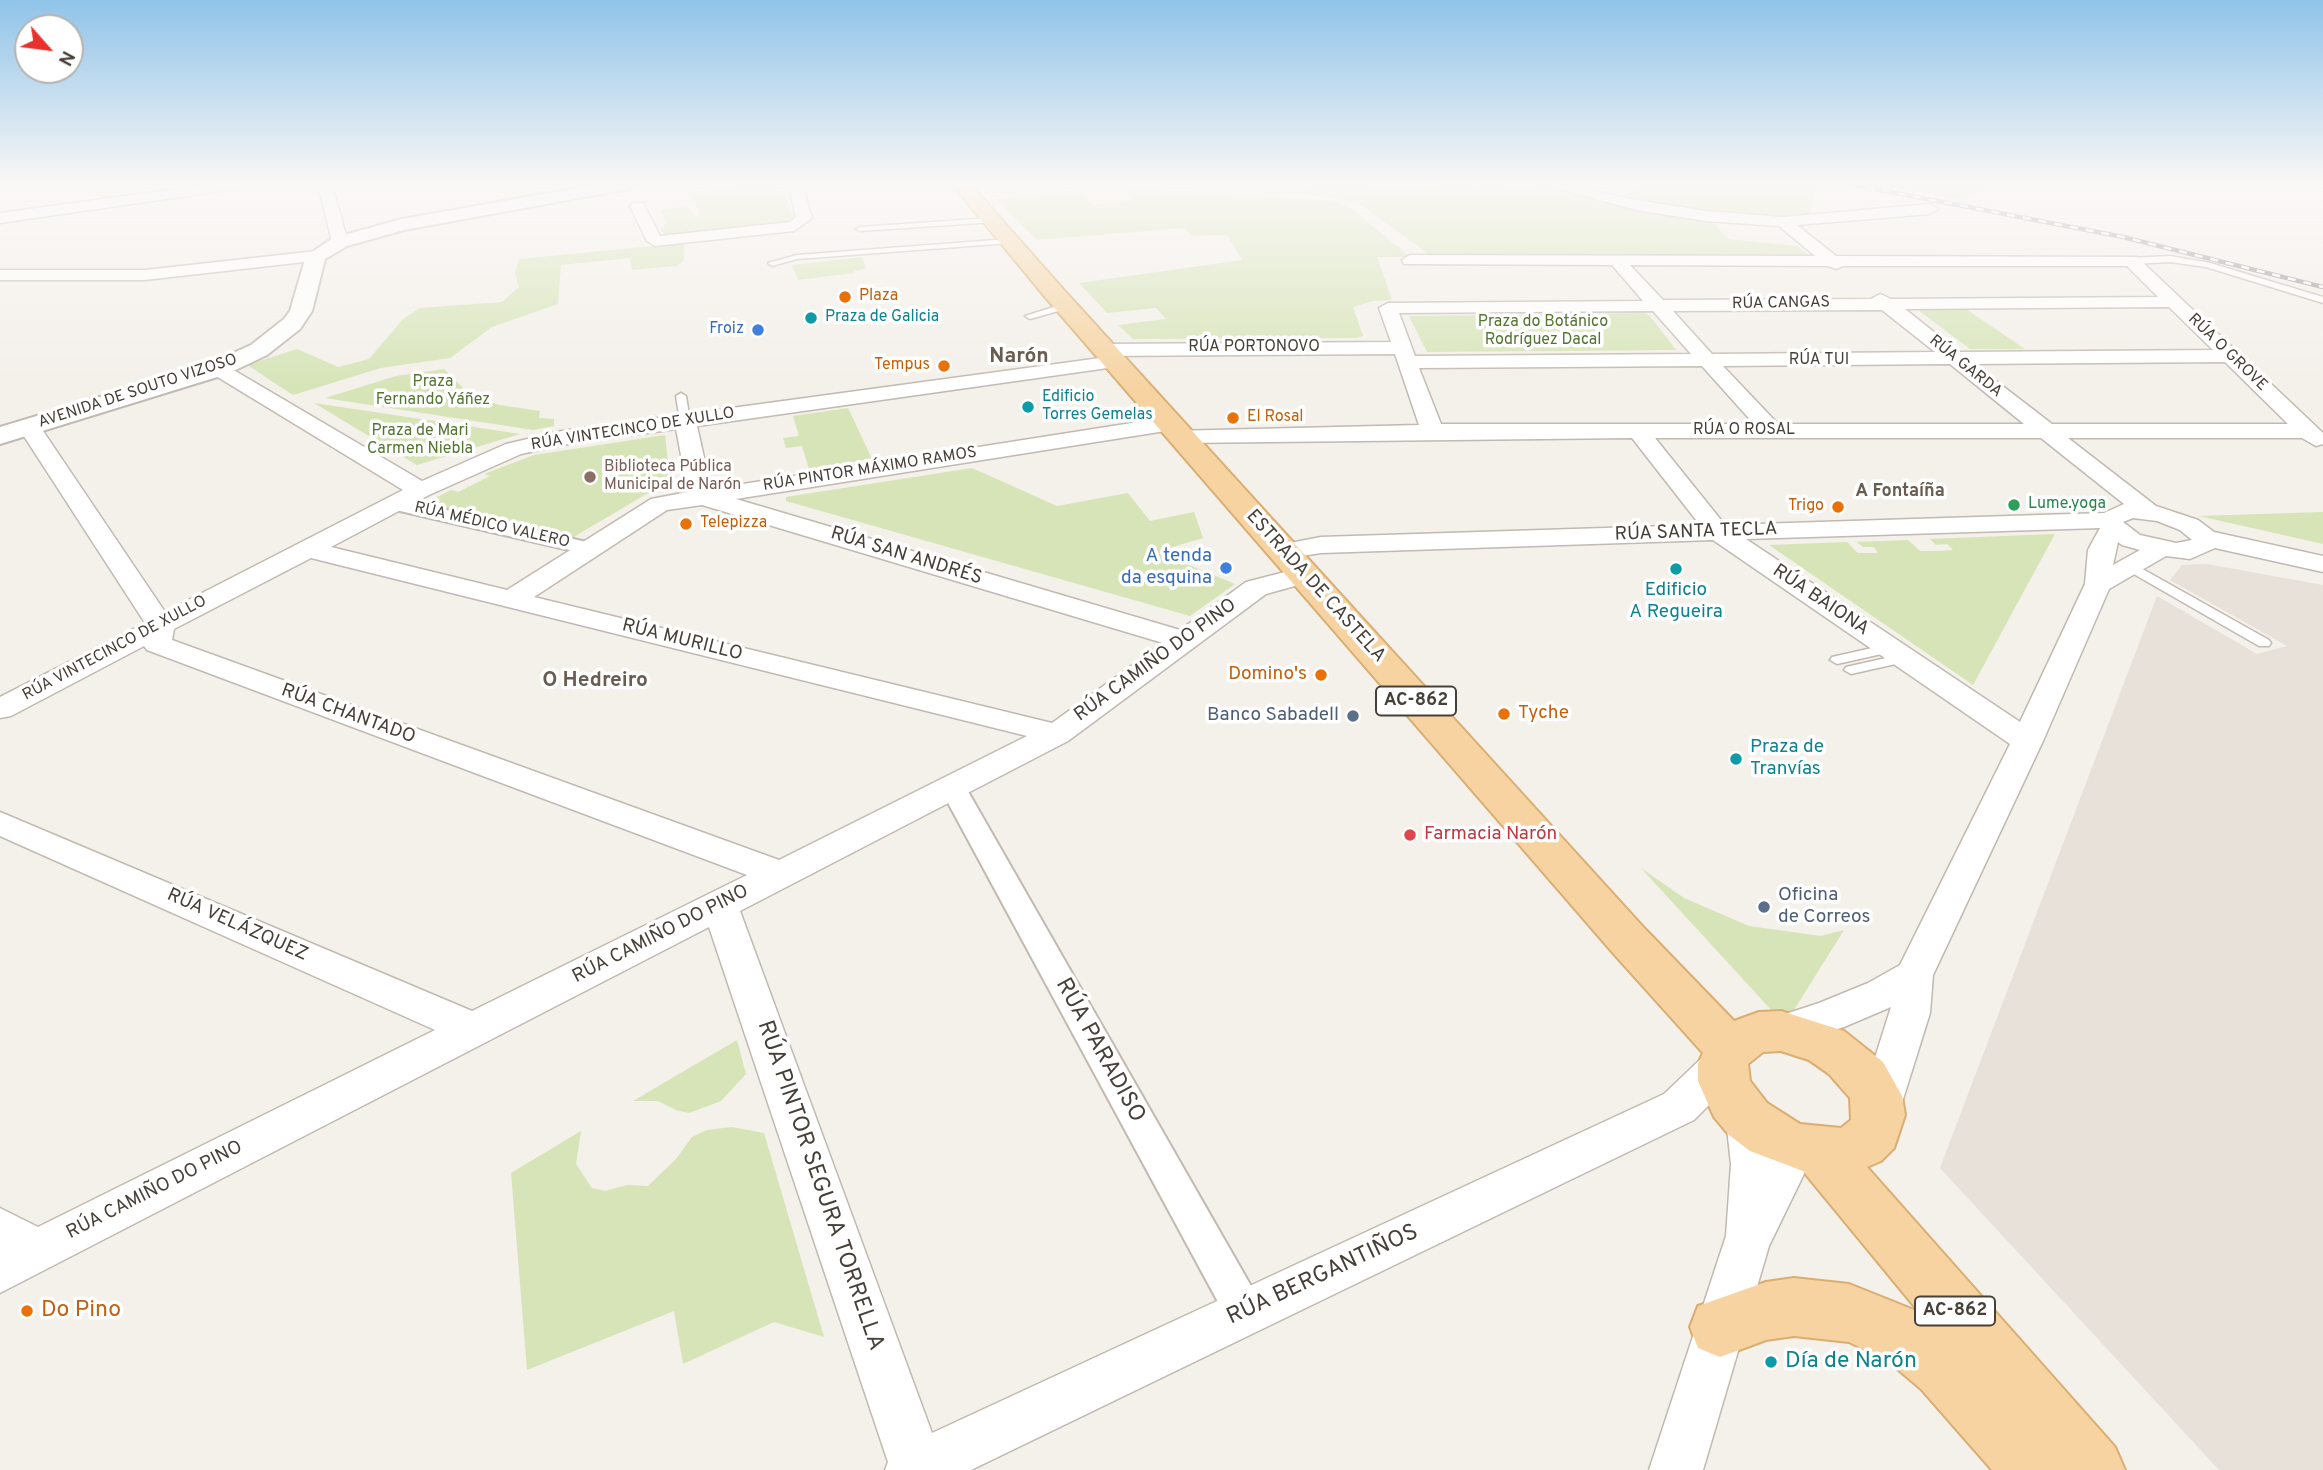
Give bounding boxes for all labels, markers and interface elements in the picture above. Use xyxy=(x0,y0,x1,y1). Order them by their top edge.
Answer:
north arrow xyxy=(14,14,84,84)
text: N xyxy=(52,46,80,70)
place label: Plaza xyxy=(859,287,898,307)
marker: Plaza xyxy=(837,289,853,305)
street label: RÚA CANGAS xyxy=(1732,294,1830,314)
place label: Praza de Galicia xyxy=(825,308,939,328)
marker: Praza de Galicia xyxy=(803,310,819,326)
street label: RÚA O GROVE xyxy=(2183,310,2271,396)
park label: Praza do Botánico Rodríguez Dacal xyxy=(1478,313,1608,351)
place label: Froiz xyxy=(709,320,744,340)
marker: Froiz xyxy=(750,322,766,338)
street label: RÚA GARDA xyxy=(1925,332,2005,402)
street label: RÚA PORTONOVO xyxy=(1188,338,1320,358)
district label: Narón xyxy=(989,345,1049,371)
street label: AVENIDA DE SOUTO VIZOSO xyxy=(36,351,240,433)
street label: RÚA TUI xyxy=(1789,351,1849,371)
place label: Tempus xyxy=(874,356,930,376)
marker: Tempus xyxy=(936,358,952,374)
park label: Praza Fernando Yáñez xyxy=(376,373,490,411)
place label: Edificio Torres Gemelas xyxy=(1042,388,1153,426)
marker: Edificio Torres Gemelas xyxy=(1020,399,1036,415)
street label: RÚA VINTECINCO DE XULLO xyxy=(530,404,736,456)
place label: El Rosal xyxy=(1247,408,1303,428)
marker: El Rosal xyxy=(1225,410,1241,426)
street label: RÚA O ROSAL xyxy=(1693,421,1795,441)
park label: Praza de Mari Carmen Niebla xyxy=(367,422,473,460)
street label: RÚA PINTOR MÁXIMO RAMOS xyxy=(762,444,978,496)
place label: Biblioteca Pública Municipal de Narón xyxy=(604,458,741,496)
marker: Biblioteca Pública Municipal de Narón xyxy=(582,469,598,485)
district label: A Fontaíña xyxy=(1855,481,1945,503)
place label: Lume.yoga xyxy=(2028,495,2106,515)
place label: Trigo xyxy=(1788,497,1824,517)
marker: Lume.yoga xyxy=(2006,497,2022,513)
street label: RÚA MÉDICO VALERO xyxy=(412,499,572,553)
marker: Trigo xyxy=(1830,499,1846,515)
street label: ESTRADA DE CASTELA xyxy=(1240,506,1390,668)
place label: Telepizza xyxy=(700,514,767,534)
marker: Telepizza xyxy=(678,516,694,532)
street label: RÚA SANTA TECLA xyxy=(1614,519,1778,547)
street label: RÚA SAN ANDRÉS xyxy=(827,523,985,591)
place label: A tenda da esquina xyxy=(1121,546,1212,590)
marker: A tenda da esquina xyxy=(1218,560,1234,576)
street label: RÚA BAIONA xyxy=(1767,560,1873,642)
marker: Edificio A Regueira xyxy=(1668,561,1684,577)
place label: Edificio A Regueira xyxy=(1629,580,1723,624)
street label: RÚA VINTECINCO DE XULLO xyxy=(20,592,210,706)
street label: RÚA CAMIÑO DO PINO xyxy=(1071,595,1241,727)
street label: RÚA MURILLO xyxy=(619,615,745,667)
place label: Domino's xyxy=(1228,664,1307,686)
marker: Domino's xyxy=(1313,667,1329,683)
district label: O Hedreiro xyxy=(542,669,648,695)
street label: RÚA CHANTADO xyxy=(278,680,418,750)
road number: AC-862 xyxy=(1376,686,1456,716)
place label: Tyche xyxy=(1518,703,1569,725)
place label: Banco Sabadell xyxy=(1207,705,1339,727)
marker: Tyche xyxy=(1496,706,1512,722)
marker: Banco Sabadell xyxy=(1345,708,1361,724)
place label: Praza de Tranvías xyxy=(1750,737,1824,781)
marker: Praza de Tranvías xyxy=(1728,751,1744,767)
place label: Farmacia Narón xyxy=(1424,824,1557,846)
marker: Farmacia Narón xyxy=(1402,827,1418,843)
street label: RÚA CAMIÑO DO PINO xyxy=(569,881,753,989)
street label: RÚA VELÁZQUEZ xyxy=(163,885,311,967)
place label: Oficina de Correos xyxy=(1778,885,1870,929)
marker: Oficina de Correos xyxy=(1756,899,1772,915)
street label: RÚA PARADISO xyxy=(1048,974,1150,1128)
street label: RÚA PINTOR SEGURA TORRELLA xyxy=(749,1017,889,1355)
street label: RÚA CAMIÑO DO PINO xyxy=(63,1137,247,1245)
street label: RÚA BERGANTIÑOS xyxy=(1223,1220,1423,1332)
road number: AC-862 xyxy=(1915,1296,1995,1326)
place label: Do Pino xyxy=(41,1297,121,1325)
marker: Do Pino xyxy=(19,1303,35,1319)
place label: Día de Narón xyxy=(1785,1348,1917,1376)
marker: Día de Narón xyxy=(1763,1354,1779,1370)

